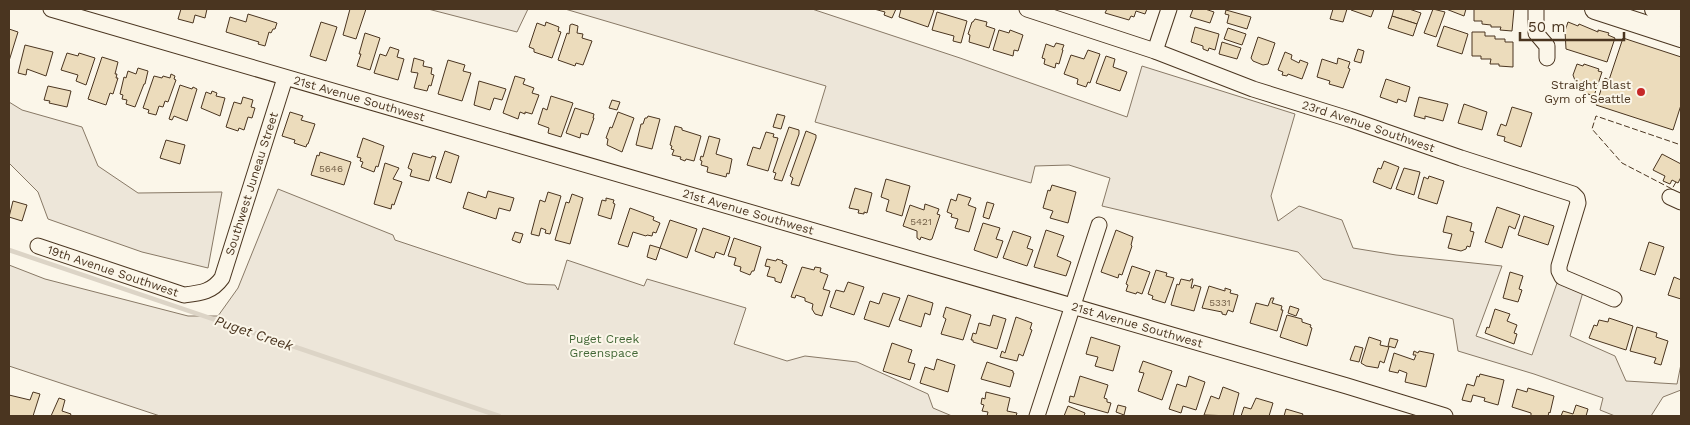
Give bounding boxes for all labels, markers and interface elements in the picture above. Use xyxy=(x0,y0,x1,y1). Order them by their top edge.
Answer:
scale bar xyxy=(1520,10,1624,42)
text: 50 m xyxy=(1528,18,1565,36)
street label: 21st Avenue Southwest xyxy=(292,73,427,124)
place label: Straight Blast Gym of Seattle xyxy=(1544,78,1631,106)
marker: Straight Blast Gym of Seattle xyxy=(1635,86,1647,98)
street label: 23rd Avenue Southwest xyxy=(1300,98,1437,155)
street label: Southwest Juneau Street xyxy=(223,110,281,257)
house number: 5646 xyxy=(319,163,343,174)
street label: 21st Avenue Southwest xyxy=(681,186,815,238)
house number: 5421 xyxy=(910,216,932,227)
street label: 19th Avenue Southwest xyxy=(45,243,180,300)
house number: 5331 xyxy=(1209,297,1231,308)
street label: 21st Avenue Southwest xyxy=(1070,299,1204,351)
water label: Puget Creek xyxy=(213,312,296,354)
park label: Puget Creek Greenspace xyxy=(569,332,639,360)

